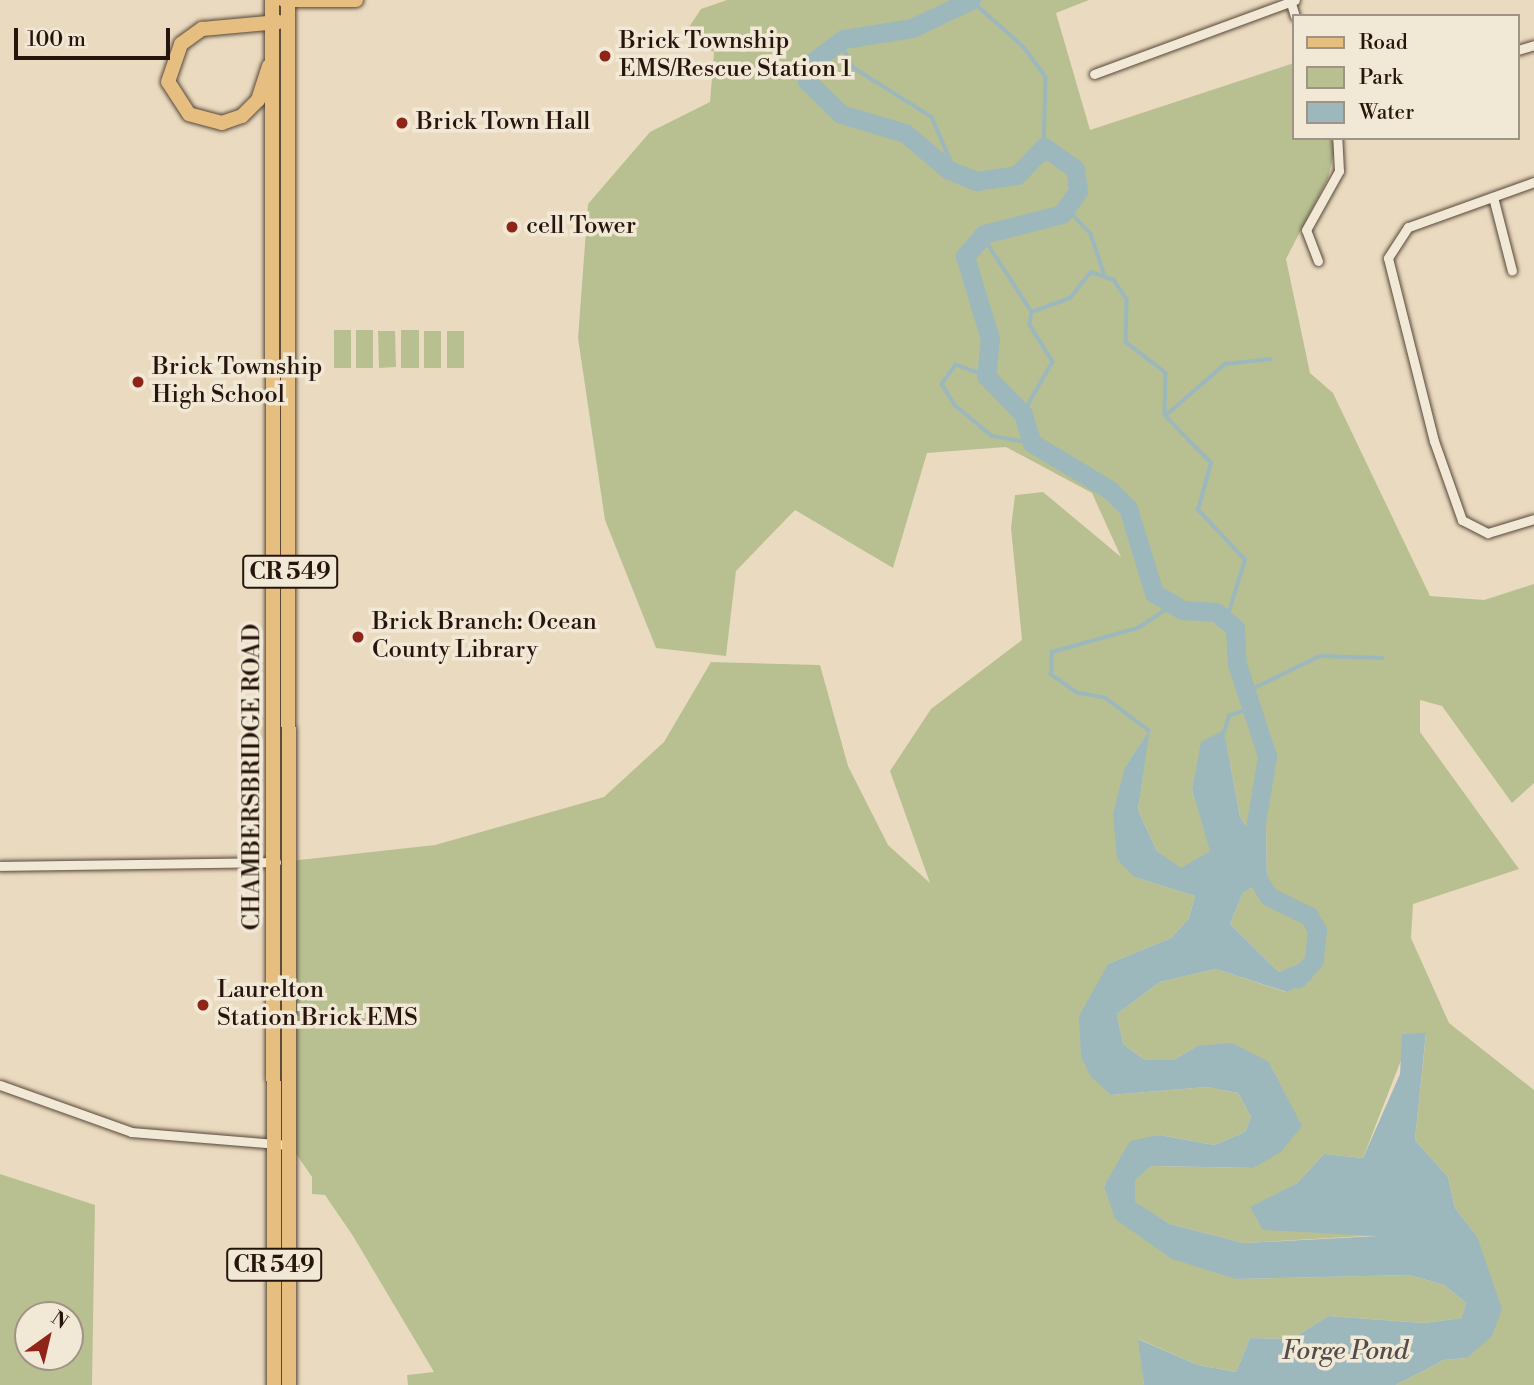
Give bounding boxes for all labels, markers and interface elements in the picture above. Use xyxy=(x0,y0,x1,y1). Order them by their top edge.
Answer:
scale bar xyxy=(18,14,173,58)
legend xyxy=(1292,14,1520,140)
text: 100 m xyxy=(27,27,86,53)
place label: Brick Township EMS/Rescue Station 1 xyxy=(619,28,851,84)
text: Road xyxy=(1359,30,1408,56)
marker: Brick Township EMS/Rescue Station 1 xyxy=(597,48,613,64)
text: Park xyxy=(1359,65,1403,91)
text: Water xyxy=(1359,100,1414,126)
place label: Brick Town Hall xyxy=(416,109,590,137)
marker: Brick Town Hall xyxy=(394,115,410,131)
place label: cell Tower xyxy=(526,213,636,241)
marker: cell Tower xyxy=(504,219,520,235)
place label: Brick Township High School xyxy=(152,354,322,410)
marker: Brick Township High School xyxy=(130,374,146,390)
road number: CR 549 xyxy=(241,552,339,592)
place label: Brick Branch: Ocean County Library xyxy=(372,609,597,665)
street label: CHAMBERSBRIDGE ROAD xyxy=(239,624,267,930)
marker: Brick Branch: Ocean County Library xyxy=(350,629,366,645)
place label: Laurelton Station Brick EMS xyxy=(217,977,418,1033)
marker: Laurelton Station Brick EMS xyxy=(195,997,211,1013)
road number: CR 549 xyxy=(225,1246,323,1284)
north arrow xyxy=(14,1301,84,1371)
text: N xyxy=(47,1306,73,1334)
water label: Forge Pond xyxy=(1282,1336,1408,1368)

